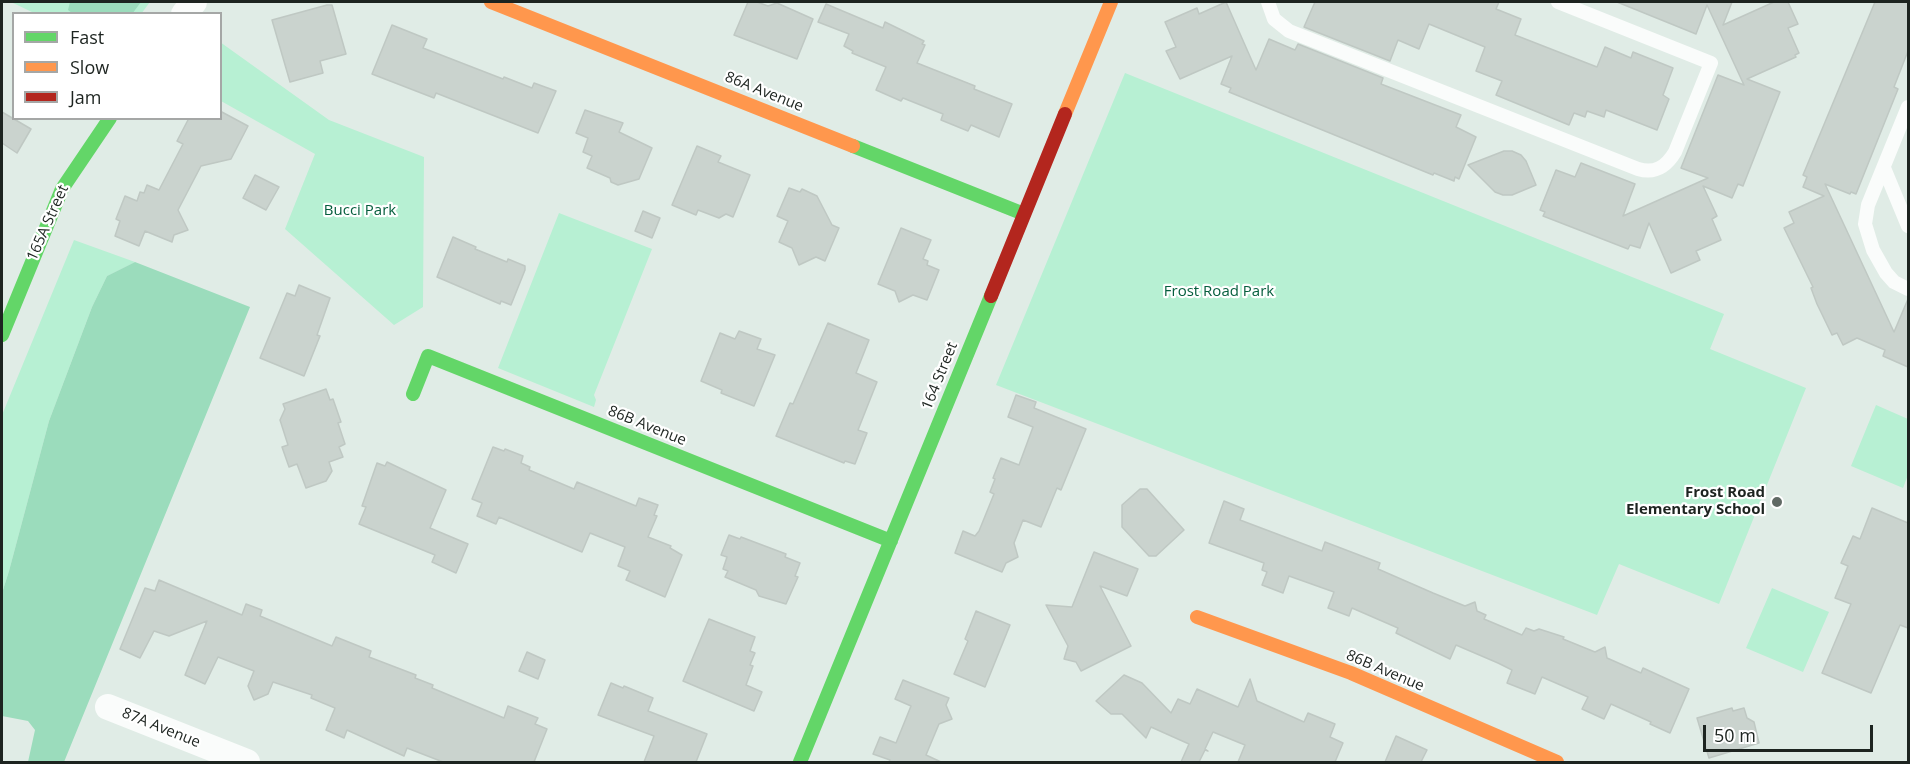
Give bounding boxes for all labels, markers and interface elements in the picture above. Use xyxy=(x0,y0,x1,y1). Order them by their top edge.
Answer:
legend xyxy=(12,12,222,120)
text: Fast xyxy=(70,25,104,49)
text: Slow xyxy=(70,55,109,79)
street label: 86A Avenue xyxy=(722,68,806,116)
text: Jam xyxy=(70,85,102,109)
street label: 165A Street xyxy=(23,182,73,264)
park label: Bucci Park xyxy=(324,202,396,220)
park label: Frost Road Park xyxy=(1164,283,1274,301)
street label: 164 Street xyxy=(918,339,962,413)
street label: 86B Avenue xyxy=(605,402,689,450)
place label: Frost Road Elementary School xyxy=(1626,484,1765,519)
marker: Frost Road Elementary School xyxy=(1770,495,1784,509)
street label: 86B Avenue xyxy=(1343,647,1427,695)
street label: 87A Avenue xyxy=(119,704,203,752)
scale bar xyxy=(1706,713,1876,751)
text: 50 m xyxy=(1714,723,1756,747)

